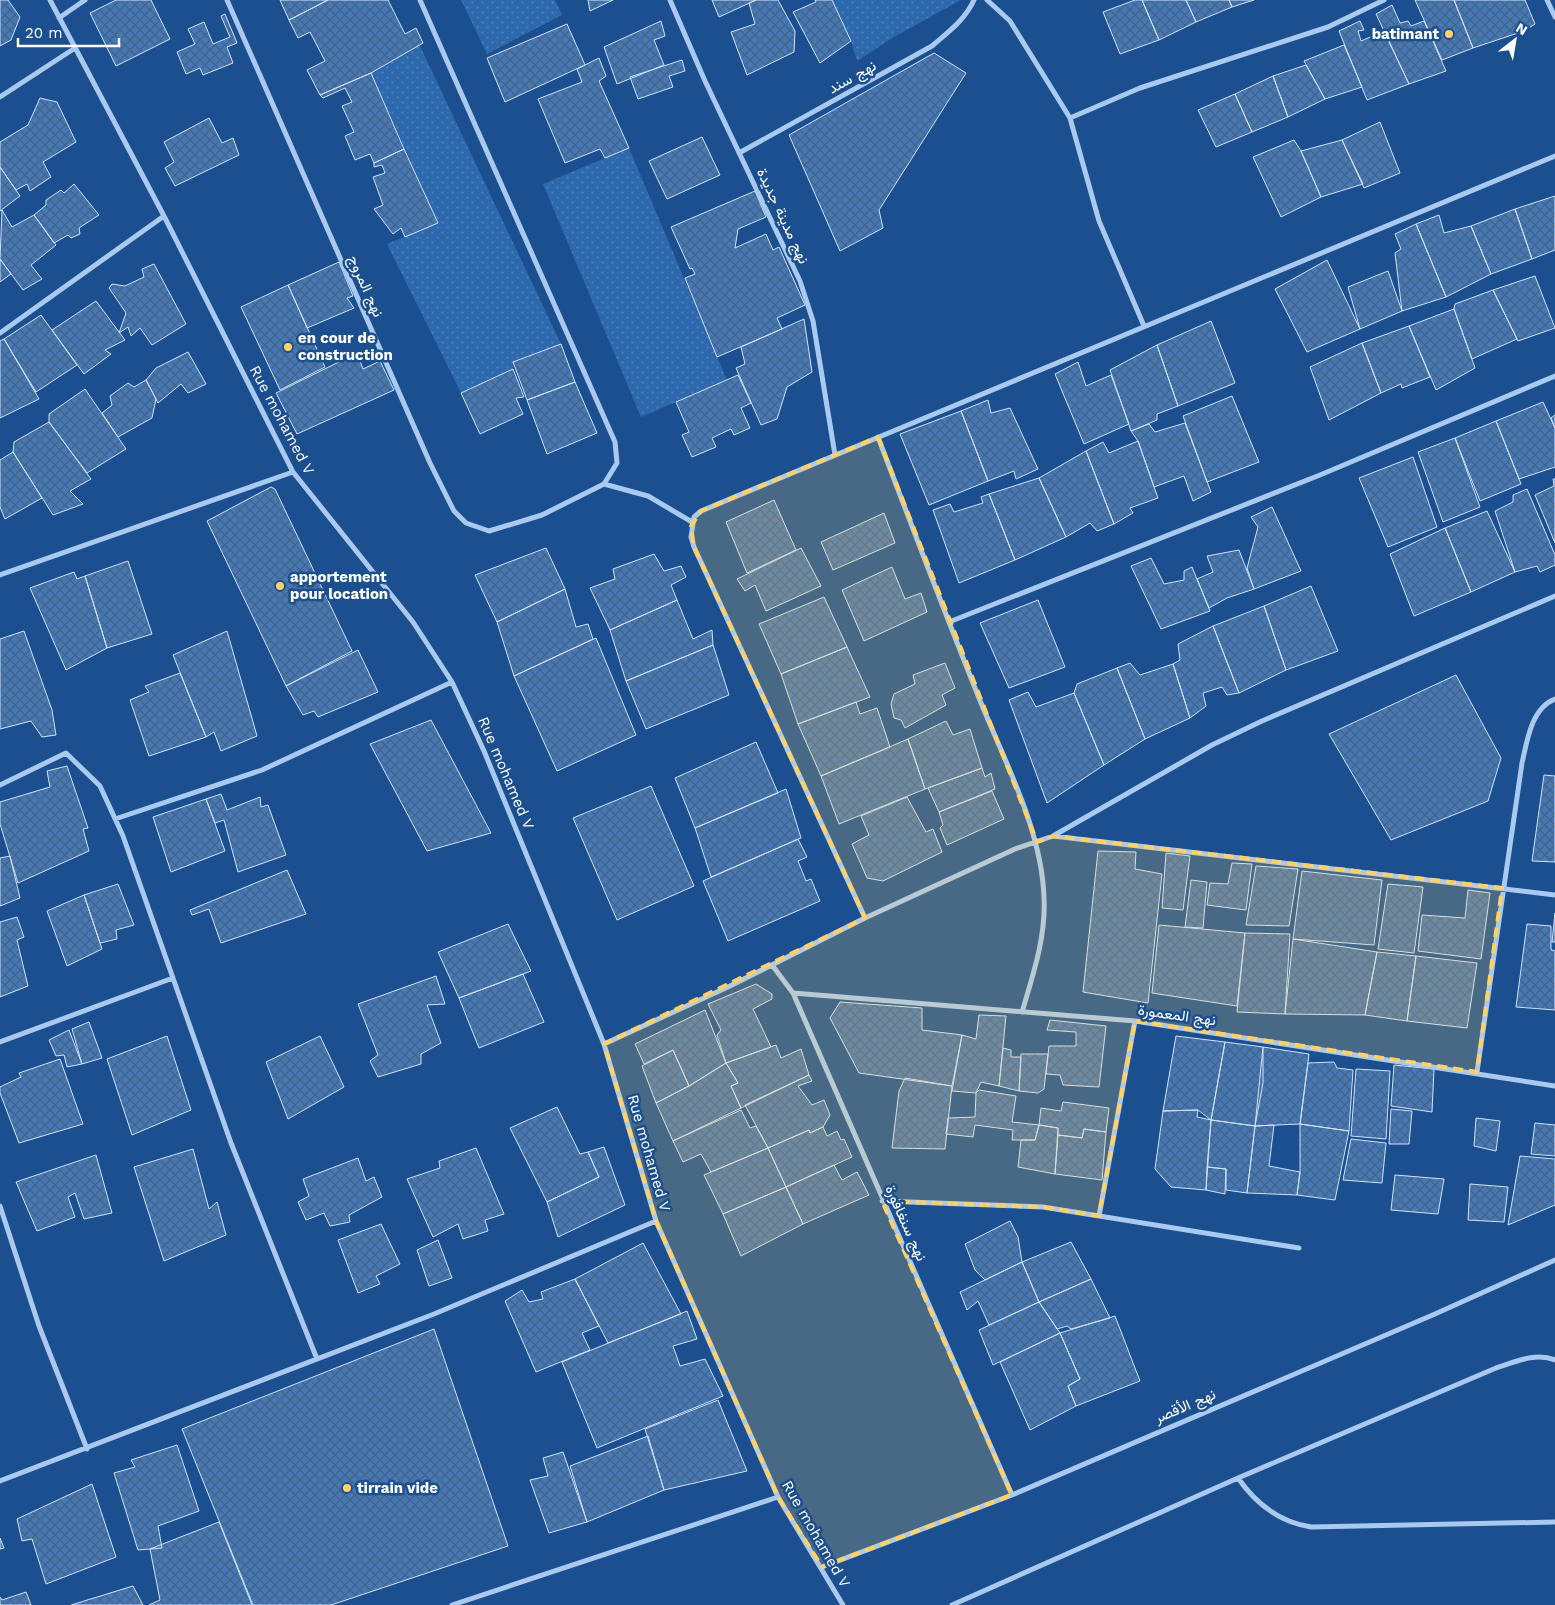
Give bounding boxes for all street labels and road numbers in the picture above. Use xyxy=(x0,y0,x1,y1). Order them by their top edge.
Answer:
street label: نهج سند xyxy=(825,57,880,99)
street label: نهج مدينة جديدة xyxy=(751,165,813,268)
street label: نهج المروج xyxy=(343,252,388,321)
street label: Rue mohamed V xyxy=(246,363,318,478)
street label: Rue mohamed V xyxy=(474,714,538,832)
street label: نهج المعمورة xyxy=(1137,1001,1217,1031)
street label: Rue mohamed V xyxy=(624,1093,674,1214)
street label: نهج سنغافورة xyxy=(879,1182,931,1265)
street label: نهج الأقصر xyxy=(1151,1385,1219,1429)
street label: Rue mohamed V xyxy=(778,1477,854,1591)

